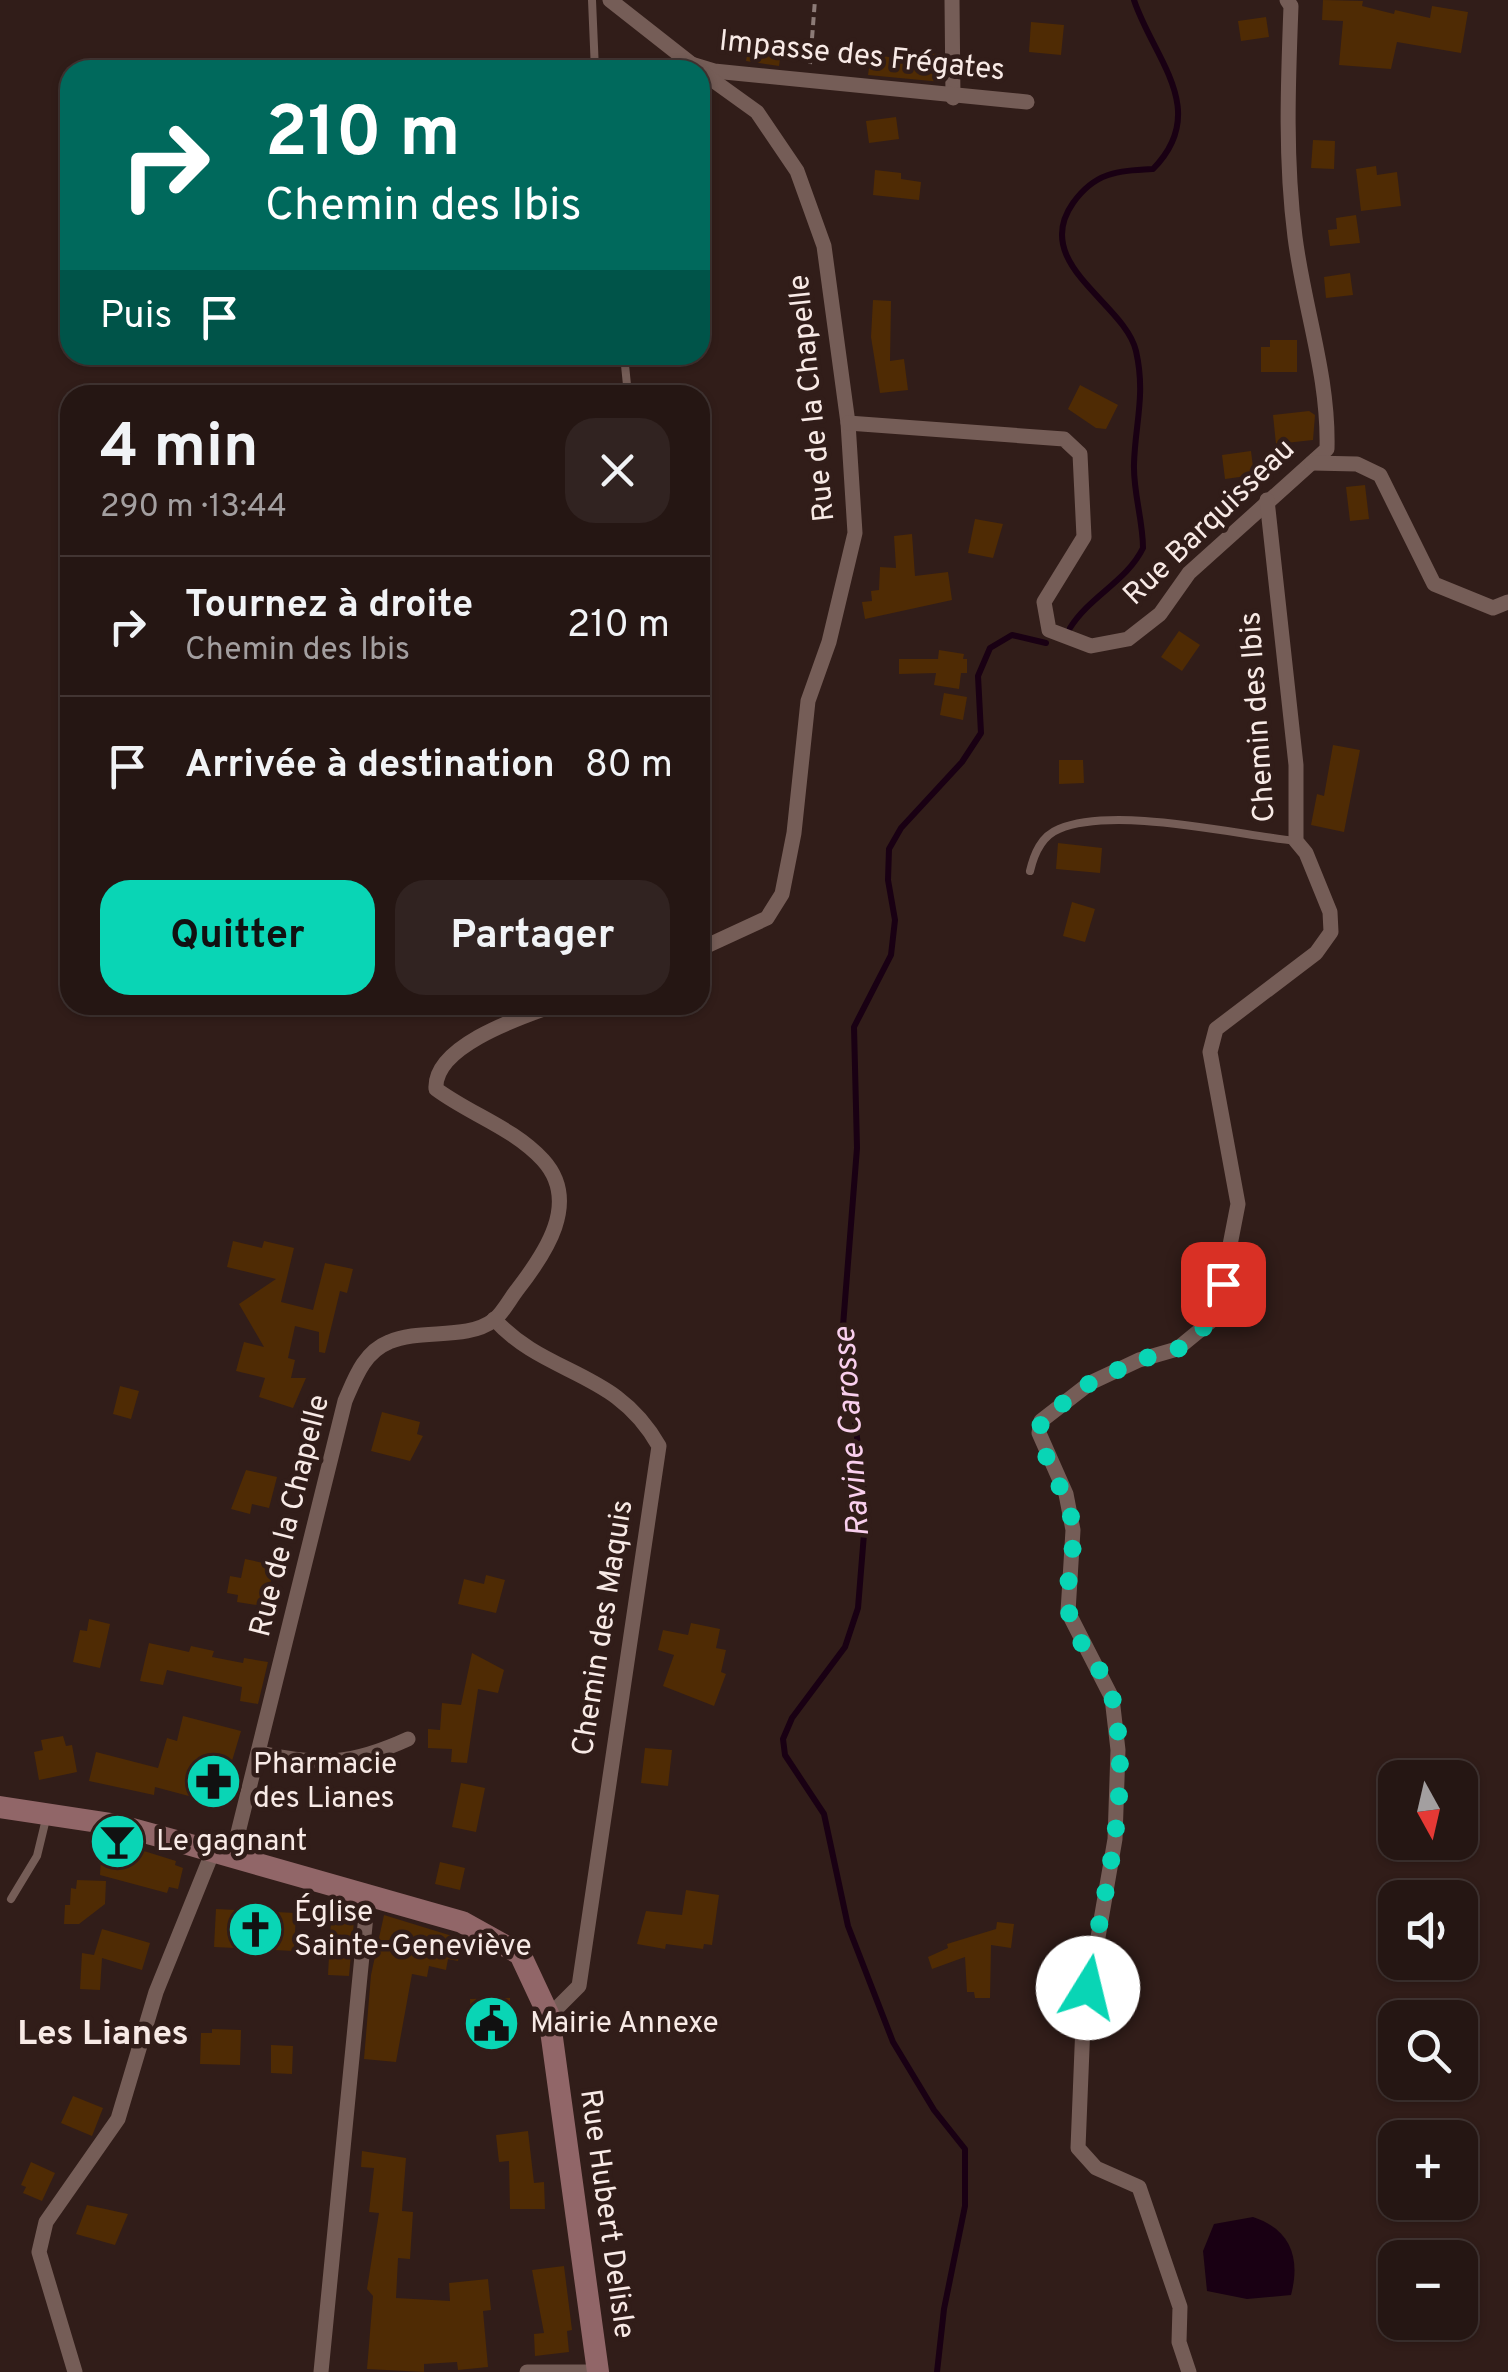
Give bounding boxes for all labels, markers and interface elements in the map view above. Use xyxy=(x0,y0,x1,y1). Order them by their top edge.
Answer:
street label: Impasse des Frégates xyxy=(717,24,1007,90)
text: 210 m xyxy=(265,92,461,181)
icon: right xyxy=(100,100,230,230)
text: Chemin des Ibis xyxy=(265,179,582,236)
street label: Rue de la Chapelle xyxy=(782,273,844,523)
icon: arrive xyxy=(192,290,247,345)
text: Puis xyxy=(100,293,172,342)
text: 4 min xyxy=(100,412,259,488)
button: close xyxy=(565,418,670,523)
street label: Rue Barquisseau xyxy=(1116,432,1304,614)
text: 290 m · 13:44 xyxy=(100,488,287,528)
text: Tournez à droite xyxy=(185,582,473,631)
icon: right xyxy=(100,599,155,654)
text: 210 m xyxy=(567,602,670,651)
street label: Chemin des Ibis xyxy=(1233,610,1285,824)
text: Chemin des Ibis xyxy=(185,631,410,671)
icon: arrive xyxy=(100,739,155,794)
text: Arrivée à destination xyxy=(185,742,555,791)
text: 80 m xyxy=(585,742,673,791)
button: Quitter xyxy=(100,880,375,995)
button: Partager xyxy=(395,880,670,995)
pin xyxy=(1181,1242,1266,1327)
icon: arrive xyxy=(1196,1257,1251,1312)
water label: Ravine Carosse xyxy=(826,1325,880,1538)
street label: Rue de la Chapelle xyxy=(243,1391,339,1641)
street label: Chemin des Maquis xyxy=(565,1497,643,1759)
place label: Pharmacie des Lianes xyxy=(253,1747,397,1818)
pharmacy icon: Pharmacie des Lianes xyxy=(184,1752,244,1812)
north arrow xyxy=(1378,1760,1478,1860)
map controls xyxy=(1378,1760,1478,2340)
bar icon: Le gagnant xyxy=(87,1812,147,1872)
place label: Le gagnant xyxy=(156,1824,307,1861)
button: sound xyxy=(1378,1880,1478,1980)
place label: Église Sainte-Geneviève xyxy=(294,1893,532,1966)
church icon: Église Sainte-Geneviève xyxy=(225,1900,285,1960)
position arrow xyxy=(1036,1936,1140,2040)
public building icon: Mairie Annexe xyxy=(461,1994,521,2054)
button: search xyxy=(1378,2000,1478,2100)
place label: Mairie Annexe xyxy=(530,2006,719,2043)
district label: Les Lianes xyxy=(17,2013,189,2057)
street label: Rue Hubert Delisle xyxy=(570,2087,642,2341)
button: + xyxy=(1378,2120,1478,2220)
button: − xyxy=(1378,2240,1478,2340)

